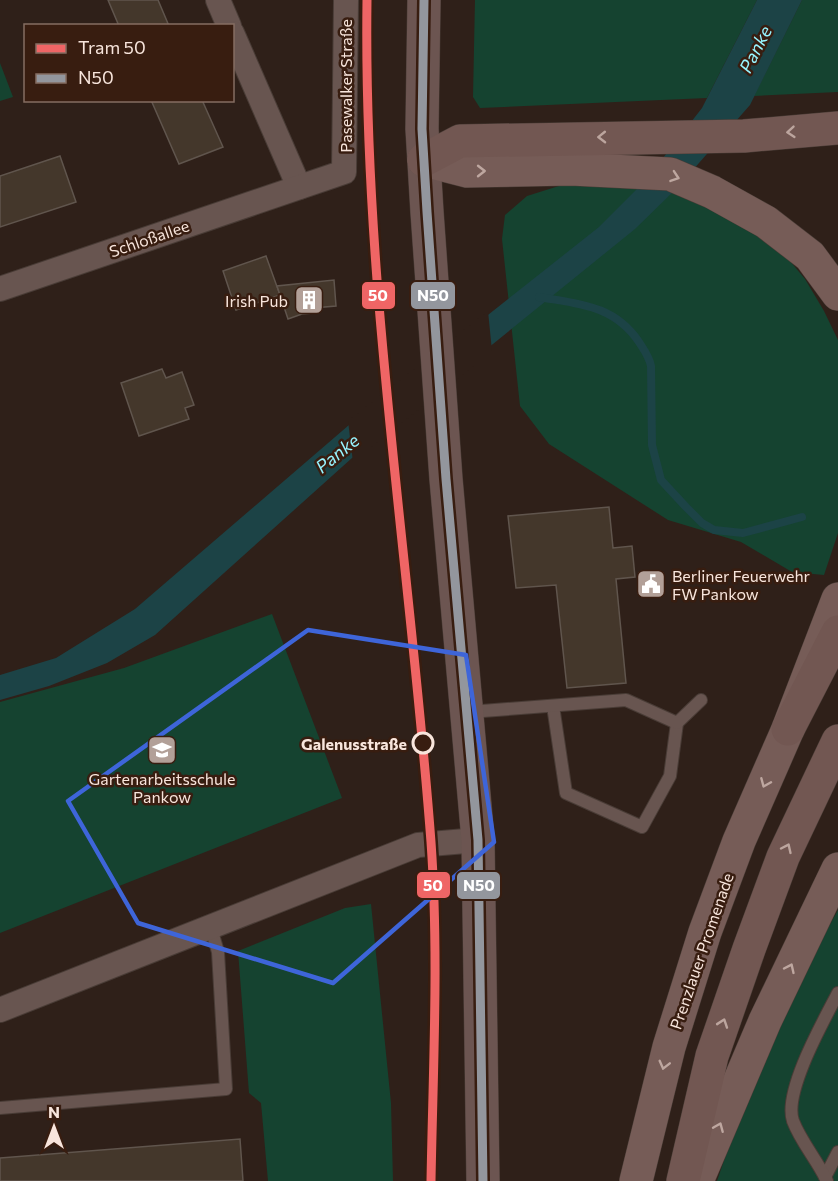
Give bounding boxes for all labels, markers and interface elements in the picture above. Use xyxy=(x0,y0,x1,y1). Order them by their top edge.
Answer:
street label: Pasewalker Straße xyxy=(336,19,355,153)
water label: Panke xyxy=(734,21,776,76)
legend xyxy=(24,24,234,102)
text: Tram 50 xyxy=(78,36,146,58)
text: N50 xyxy=(78,66,114,88)
one-way arrow xyxy=(787,125,796,138)
one-way arrow xyxy=(597,131,606,144)
one-way arrow xyxy=(477,165,486,177)
one-way arrow xyxy=(670,170,680,183)
street label: Schloßallee xyxy=(107,215,191,261)
line badge: 50 xyxy=(361,281,396,310)
line badge: N50 xyxy=(410,281,456,310)
building icon: Irish Pub xyxy=(293,284,325,316)
text: 50 xyxy=(368,285,388,304)
text: N50 xyxy=(417,285,449,304)
place label: Irish Pub xyxy=(225,291,288,310)
water label: Panke xyxy=(311,428,364,477)
place label: Berliner Feuerwehr FW Pankow xyxy=(672,566,811,603)
public building icon: Berliner Feuerwehr FW Pankow xyxy=(635,568,667,600)
marker: Galenusstraße xyxy=(412,732,434,754)
school or university icon: Gartenarbeitsschule Pankow xyxy=(146,734,178,766)
place label: Galenusstraße xyxy=(301,734,407,753)
place label: Gartenarbeitsschule Pankow xyxy=(89,769,235,806)
one-way arrow xyxy=(760,777,772,788)
one-way arrow xyxy=(780,843,792,854)
street label: Prenzlauer Promenade xyxy=(665,870,737,1032)
line badge: 50 xyxy=(416,871,451,899)
line badge: N50 xyxy=(456,871,501,900)
text: 50 xyxy=(423,875,443,894)
text: N50 xyxy=(463,875,495,894)
one-way arrow xyxy=(782,964,794,975)
one-way arrow xyxy=(716,1018,729,1029)
one-way arrow xyxy=(659,1060,672,1070)
north arrow xyxy=(24,1097,84,1157)
text: N xyxy=(48,1102,60,1121)
one-way arrow xyxy=(712,1122,724,1133)

